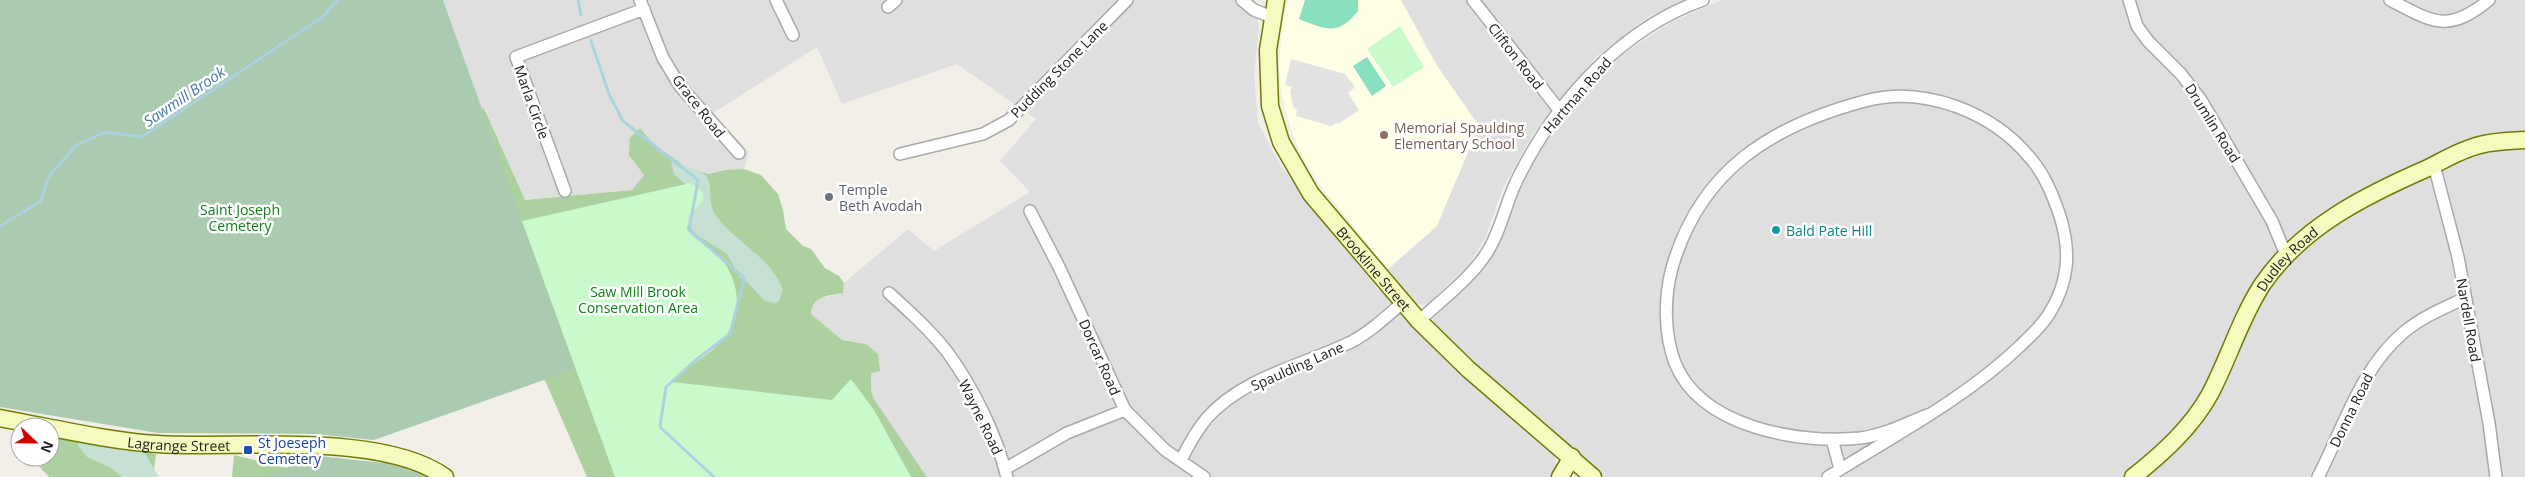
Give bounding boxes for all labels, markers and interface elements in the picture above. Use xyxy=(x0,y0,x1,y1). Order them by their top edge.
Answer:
street label: Pudding Stone Lane xyxy=(1006,16,1112,122)
street label: Clifton Road xyxy=(1484,19,1548,93)
street label: Hartman Road xyxy=(1539,53,1615,137)
water label: Sawmill Brook xyxy=(139,61,229,131)
street label: Marla Circle xyxy=(510,62,554,142)
street label: Grace Road xyxy=(668,70,730,142)
street label: Drumlin Road xyxy=(2181,80,2245,166)
place label: Memorial Spaulding Elementary School xyxy=(1394,118,1525,153)
marker: Memorial Spaulding Elementary School xyxy=(1378,129,1390,141)
place label: Temple Beth Avodah xyxy=(839,180,922,215)
marker: Temple Beth Avodah xyxy=(823,191,835,203)
park label: Saint Joseph Cemetery xyxy=(200,200,280,235)
place label: Bald Pate Hill xyxy=(1786,221,1872,240)
street label: Brookline Street xyxy=(1333,222,1416,315)
street label: Dudley Road xyxy=(2251,222,2321,295)
marker: Bald Pate Hill xyxy=(1770,224,1782,236)
street label: Nardell Road xyxy=(2452,277,2486,363)
park label: Saw Mill Brook Conservation Area xyxy=(578,282,698,317)
street label: Dorcar Road xyxy=(1075,316,1125,398)
street label: Spaulding Lane xyxy=(1248,337,1346,395)
street label: Donna Road xyxy=(2325,370,2377,450)
street label: Wayne Road xyxy=(955,376,1007,458)
north arrow xyxy=(10,417,60,467)
street label: Lagrange Street xyxy=(126,432,230,454)
place label: St Joeseph Cemetery xyxy=(258,433,326,468)
text: N xyxy=(37,438,58,456)
marker: St Joeseph Cemetery xyxy=(242,444,254,456)

